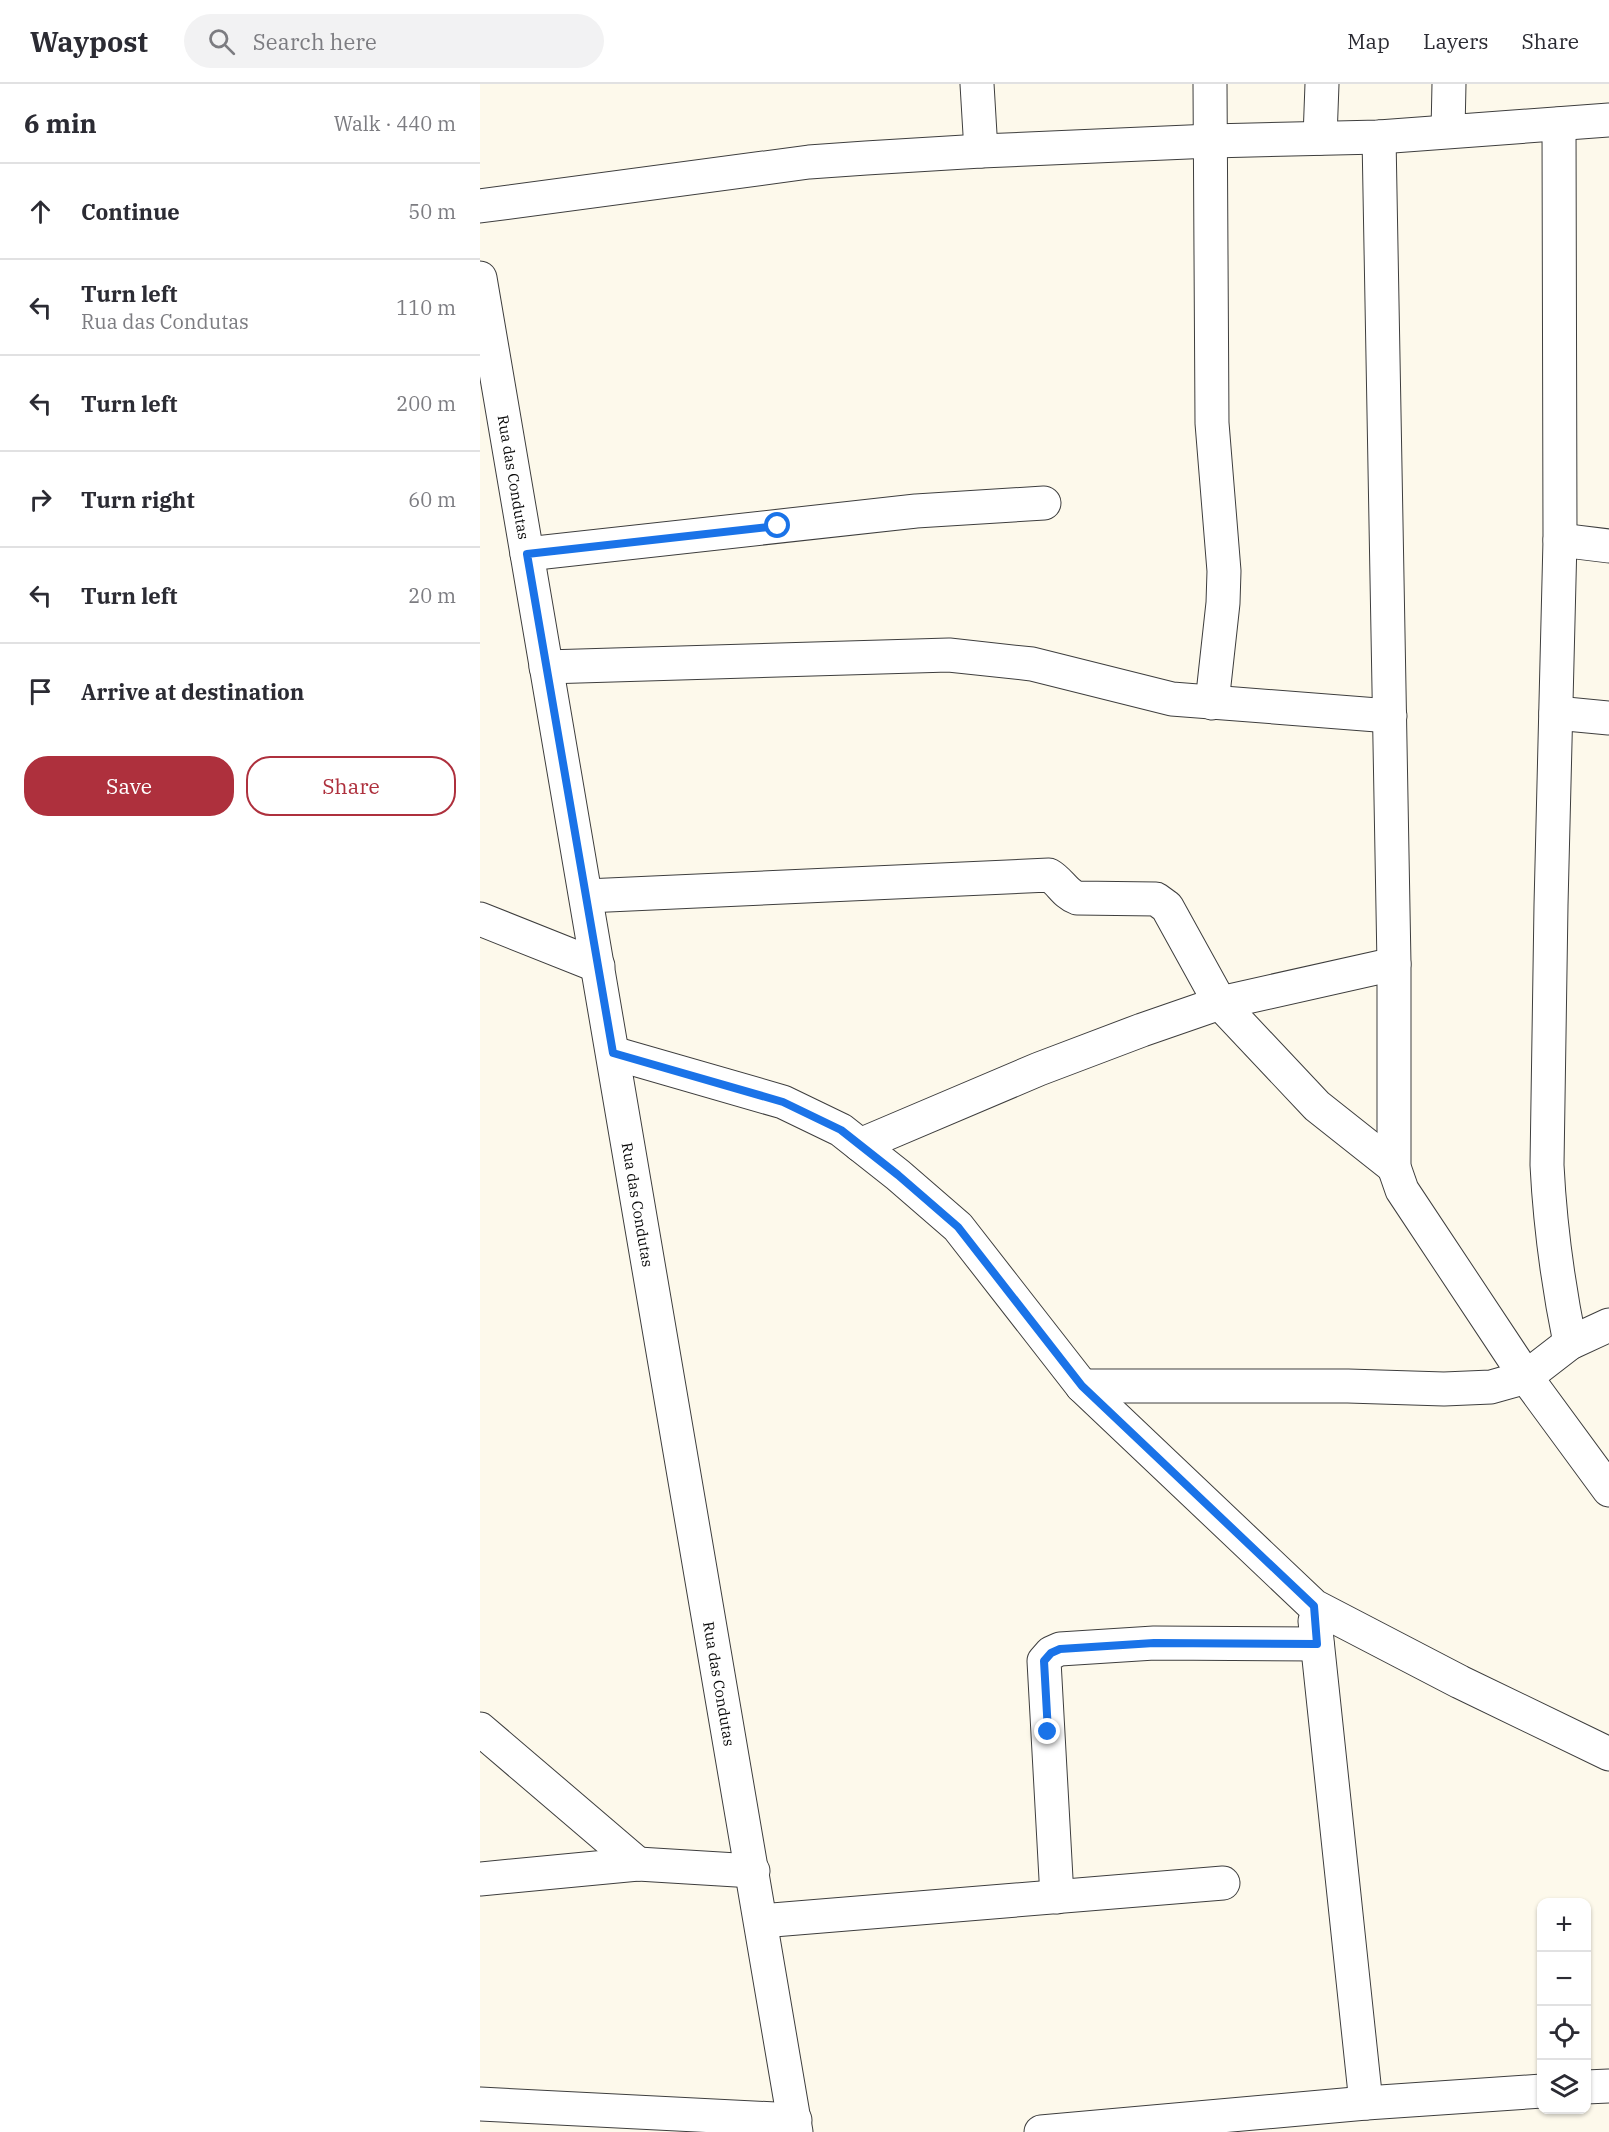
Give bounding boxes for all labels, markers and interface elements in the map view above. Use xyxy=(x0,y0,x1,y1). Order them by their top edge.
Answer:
search box xyxy=(184,14,604,68)
text: Waypost xyxy=(30,23,148,60)
icon: search xyxy=(205,25,238,58)
text: Search here xyxy=(253,27,377,56)
text: Map xyxy=(1347,27,1390,55)
text: Layers xyxy=(1423,27,1489,55)
text: Share xyxy=(1522,27,1579,55)
text: 6 min xyxy=(24,106,97,140)
text: Walk · 440 m xyxy=(334,110,456,137)
icon: ahead xyxy=(24,195,57,228)
text: Continue xyxy=(81,197,180,226)
text: 50 m xyxy=(408,198,456,225)
text: Turn left xyxy=(81,279,177,308)
icon: left xyxy=(24,291,57,324)
text: 110 m xyxy=(396,294,456,321)
text: Rua das Condutas xyxy=(81,308,249,335)
icon: left xyxy=(24,387,57,420)
text: Turn left xyxy=(81,389,177,418)
text: 200 m xyxy=(396,390,456,417)
street label: Rua das Condutas xyxy=(494,413,534,541)
icon: right xyxy=(24,483,57,516)
text: Turn right xyxy=(81,485,195,514)
text: 60 m xyxy=(408,486,456,513)
route start xyxy=(764,512,790,538)
icon: left xyxy=(24,579,57,612)
text: Turn left xyxy=(81,581,177,610)
text: 20 m xyxy=(408,582,456,609)
icon: arrive xyxy=(24,675,57,708)
text: Arrive at destination xyxy=(81,677,304,706)
button: Save xyxy=(24,756,234,816)
button: Share xyxy=(246,756,456,816)
street label: Rua das Condutas xyxy=(618,1141,658,1268)
street label: Rua das Condutas xyxy=(700,1620,740,1747)
route end xyxy=(1034,1718,1060,1744)
map controls xyxy=(1537,1898,1591,2114)
button: + xyxy=(1537,1898,1591,1952)
button: − xyxy=(1537,1952,1591,2006)
button: locate xyxy=(1537,2006,1591,2060)
button: layers xyxy=(1537,2060,1591,2114)

